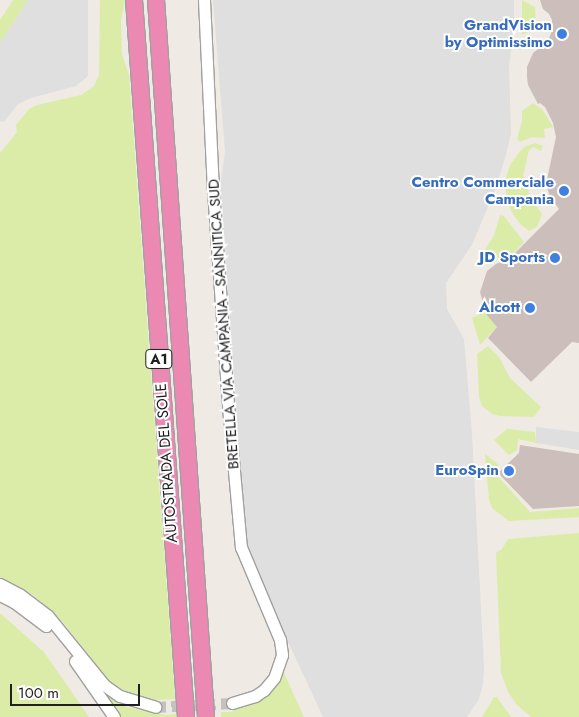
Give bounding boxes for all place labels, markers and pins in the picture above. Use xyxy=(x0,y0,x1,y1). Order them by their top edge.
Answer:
place label: GrandVision by Optimissimo xyxy=(445,16,552,51)
marker: GrandVision by Optimissimo xyxy=(556,28,568,40)
place label: Centro Commerciale Campania xyxy=(411,173,554,208)
marker: Centro Commerciale Campania xyxy=(558,185,570,197)
place label: JD Sports xyxy=(479,249,545,267)
marker: JD Sports xyxy=(549,252,561,264)
place label: Alcott xyxy=(479,299,520,317)
marker: Alcott xyxy=(524,302,536,314)
place label: EuroSpin xyxy=(435,462,499,480)
marker: EuroSpin xyxy=(503,465,515,477)

